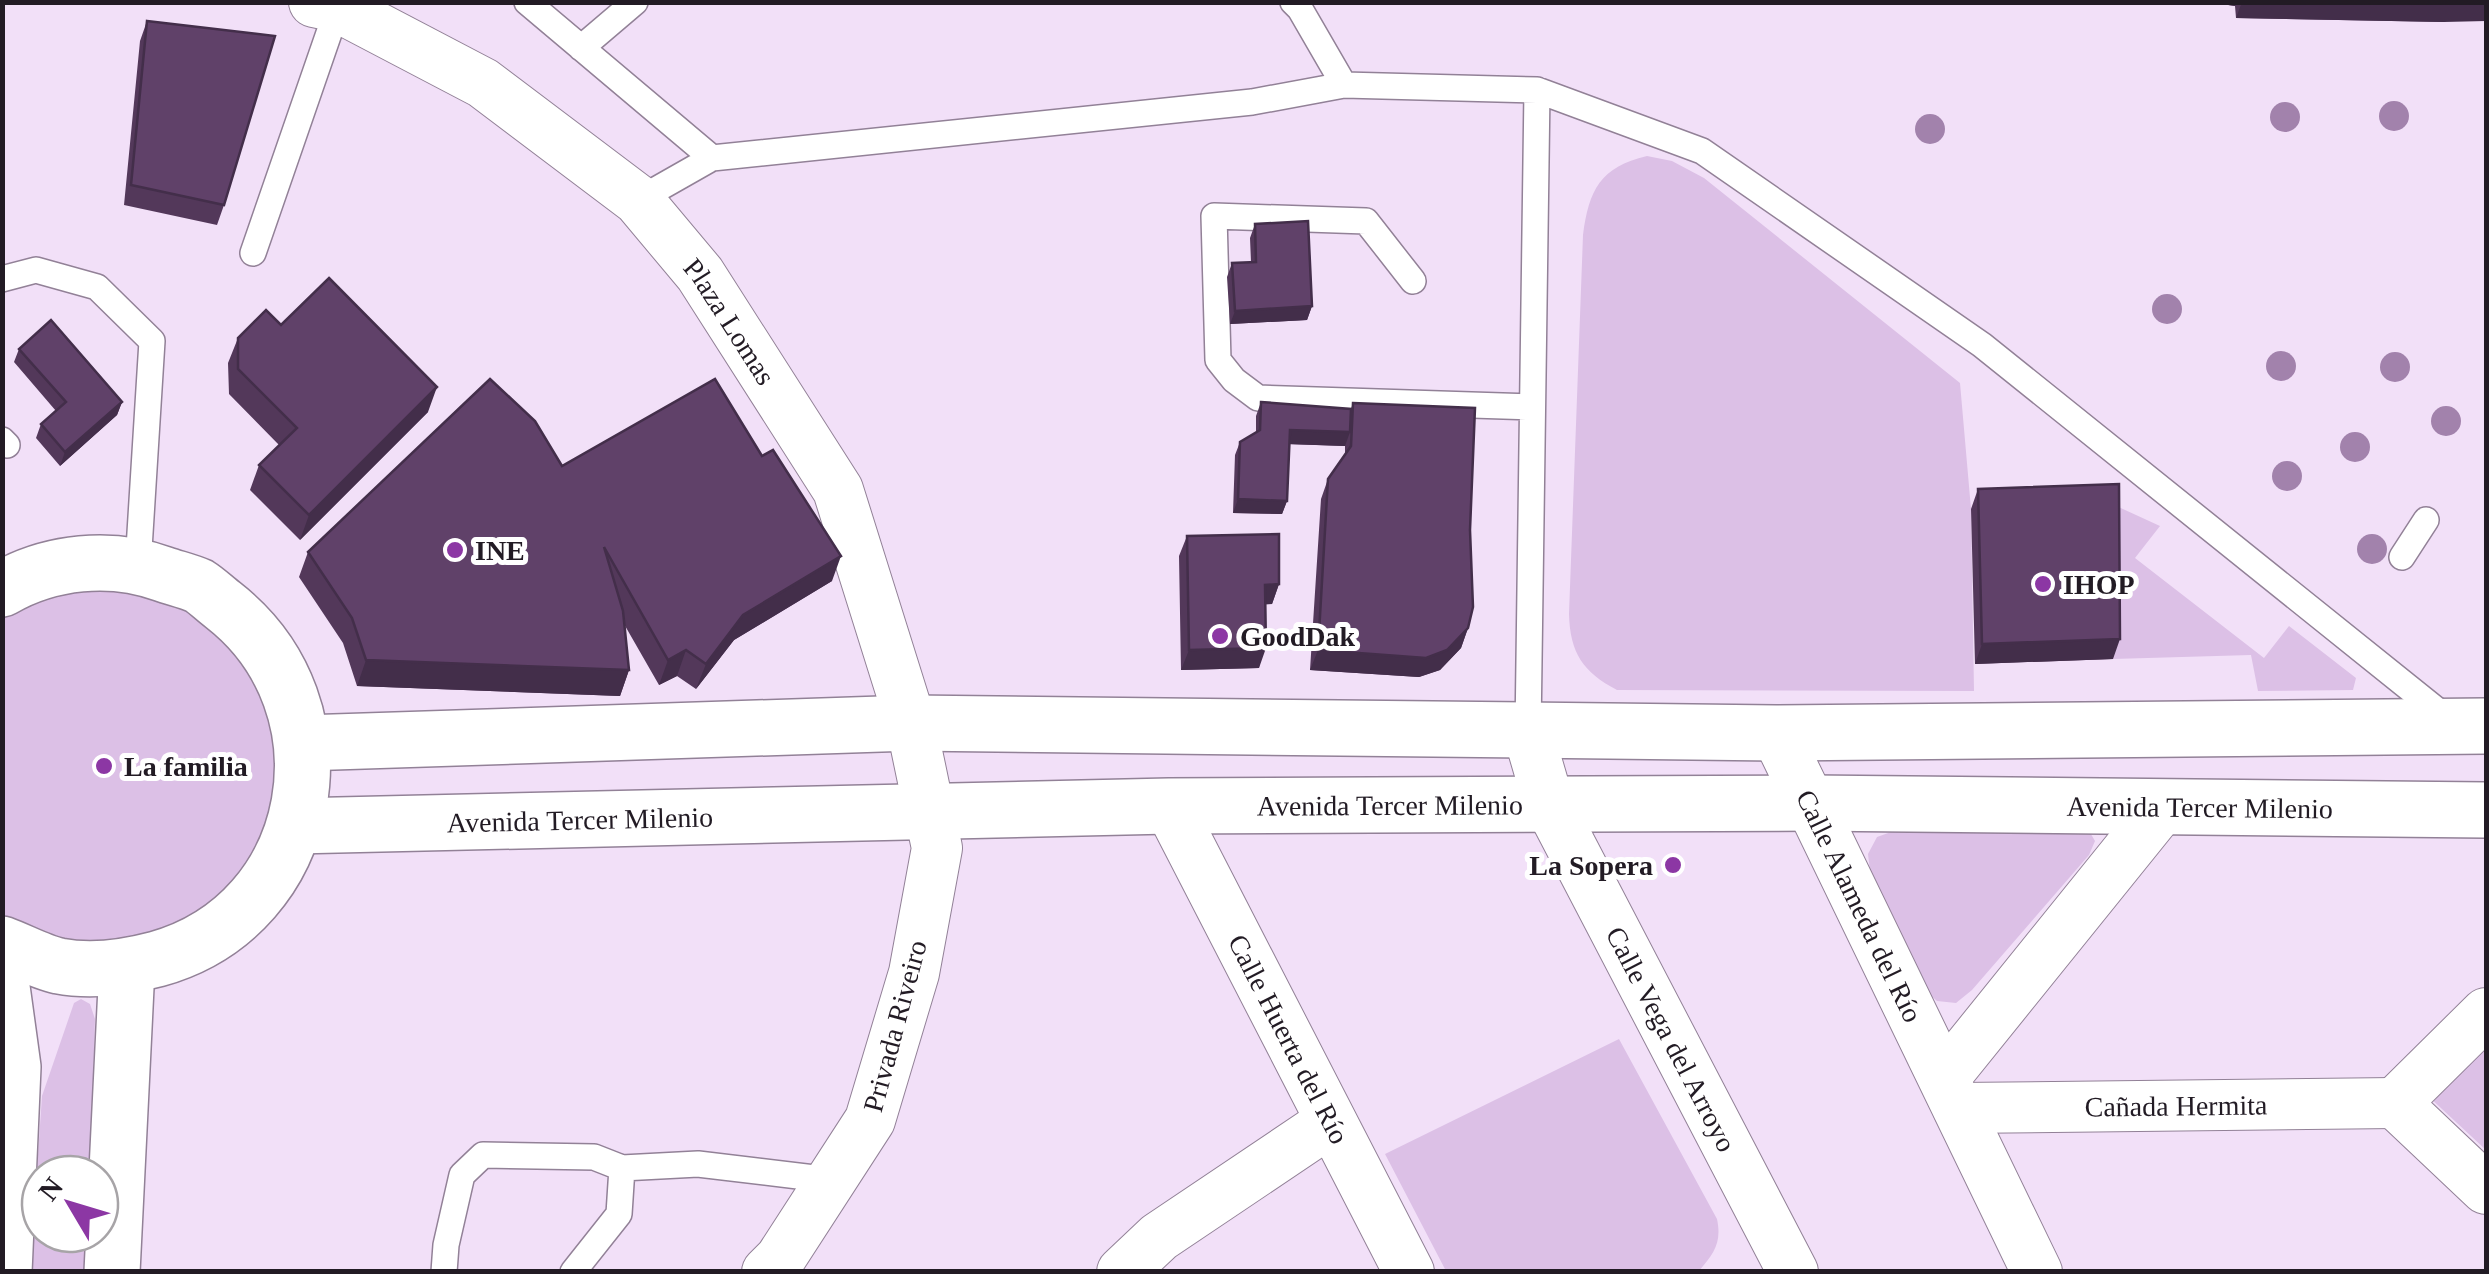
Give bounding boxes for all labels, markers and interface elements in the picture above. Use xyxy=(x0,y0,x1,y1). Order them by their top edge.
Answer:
street label: Plaza Lomas xyxy=(678,252,782,390)
place label: INE xyxy=(475,535,525,566)
marker: INE xyxy=(444,539,466,561)
place label: IHOP xyxy=(2063,569,2135,600)
marker: IHOP xyxy=(2032,573,2054,595)
place label: GoodDak xyxy=(1240,621,1356,652)
marker: GoodDak xyxy=(1209,625,1231,647)
place label: La familia xyxy=(124,751,248,782)
marker: La familia xyxy=(93,755,115,777)
street label: Calle Alameda del Río xyxy=(1790,785,1929,1027)
street label: Avenida Tercer Milenio xyxy=(1257,789,1523,821)
street label: Avenida Tercer Milenio xyxy=(2067,790,2333,824)
street label: Avenida Tercer Milenio xyxy=(447,801,713,838)
place label: La Sopera xyxy=(1529,850,1653,881)
marker: La Sopera xyxy=(1662,854,1684,876)
street label: Calle Vega del Arroyo xyxy=(1600,921,1743,1157)
street label: Calle Huerta del Río xyxy=(1222,929,1356,1149)
street label: Privada Riveiro xyxy=(857,937,933,1115)
street label: Cañada Hermita xyxy=(2084,1089,2268,1122)
north arrow xyxy=(20,1154,120,1254)
text: N xyxy=(32,1171,69,1206)

